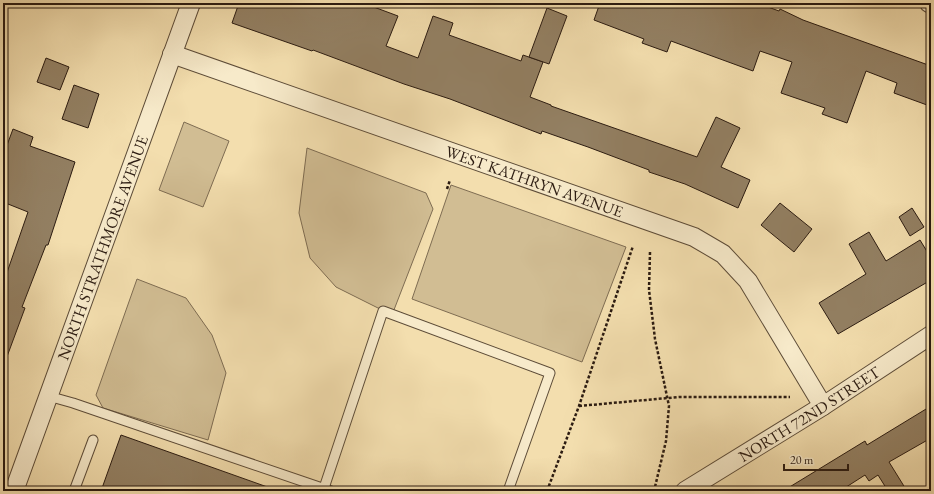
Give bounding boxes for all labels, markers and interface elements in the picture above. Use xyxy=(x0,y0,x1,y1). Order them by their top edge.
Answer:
street label: NORTH STRATHMORE AVENUE xyxy=(52,132,153,363)
street label: WEST KATHRYN AVENUE xyxy=(443,140,626,222)
street label: NORTH 72ND STREET xyxy=(734,361,884,466)
scale bar xyxy=(784,446,848,472)
text: 20 m xyxy=(790,452,814,468)

